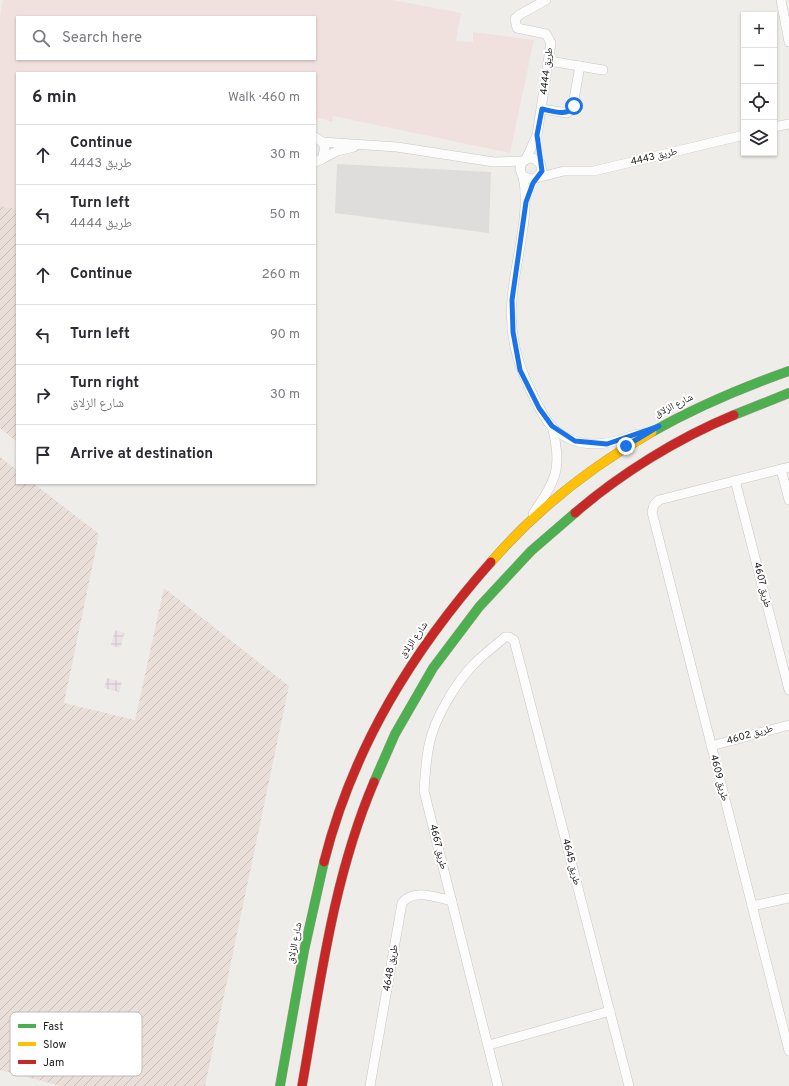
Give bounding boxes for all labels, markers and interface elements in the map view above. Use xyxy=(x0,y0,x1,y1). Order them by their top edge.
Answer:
map controls xyxy=(741,12,777,156)
button: + xyxy=(741,12,777,48)
search box xyxy=(16,16,316,60)
icon: search xyxy=(30,27,52,49)
text: Search here xyxy=(62,29,142,48)
street label: طريق 4444 xyxy=(538,46,556,95)
button: − xyxy=(741,48,777,84)
button: locate xyxy=(741,84,777,120)
text: 6 min xyxy=(32,87,76,109)
text: Walk · 460 m xyxy=(228,90,300,106)
route start xyxy=(565,97,583,115)
button: layers xyxy=(741,120,777,156)
text: Continue xyxy=(70,134,132,153)
icon: ahead xyxy=(32,144,54,166)
street label: طريق 4443 xyxy=(629,145,679,169)
text: 30 m xyxy=(270,147,300,163)
text: طريق 4443 xyxy=(70,156,132,172)
text: Turn left xyxy=(70,194,130,213)
icon: left xyxy=(32,204,54,226)
text: 50 m xyxy=(270,207,300,223)
text: طريق 4444 xyxy=(70,216,132,232)
icon: ahead xyxy=(32,264,54,286)
text: Continue xyxy=(70,265,132,284)
text: 260 m xyxy=(262,267,300,283)
icon: left xyxy=(32,324,54,346)
text: Turn left xyxy=(70,325,130,344)
text: 90 m xyxy=(270,327,300,343)
text: Turn right xyxy=(70,374,139,393)
icon: right xyxy=(32,384,54,406)
text: 30 m xyxy=(270,387,300,403)
street label: شارع الزلاق xyxy=(652,391,696,421)
text: شارع الزلاق xyxy=(70,396,124,412)
route end xyxy=(617,437,635,455)
icon: arrive xyxy=(32,444,54,466)
text: Arrive at destination xyxy=(70,445,213,464)
street label: طريق 4607 xyxy=(750,561,774,609)
street label: شارع الزلاق xyxy=(397,619,431,661)
street label: طريق 4602 xyxy=(725,722,775,748)
street label: طريق 4609 xyxy=(707,753,731,803)
street label: طريق 4667 xyxy=(426,823,450,871)
street label: طريق 4645 xyxy=(559,837,583,887)
street label: شارع الزلاق xyxy=(285,921,305,965)
street label: طريق 4648 xyxy=(380,943,402,992)
legend xyxy=(10,1012,142,1076)
text: Fast xyxy=(43,1020,63,1034)
text: Slow xyxy=(43,1038,66,1052)
text: Jam xyxy=(43,1056,64,1070)

